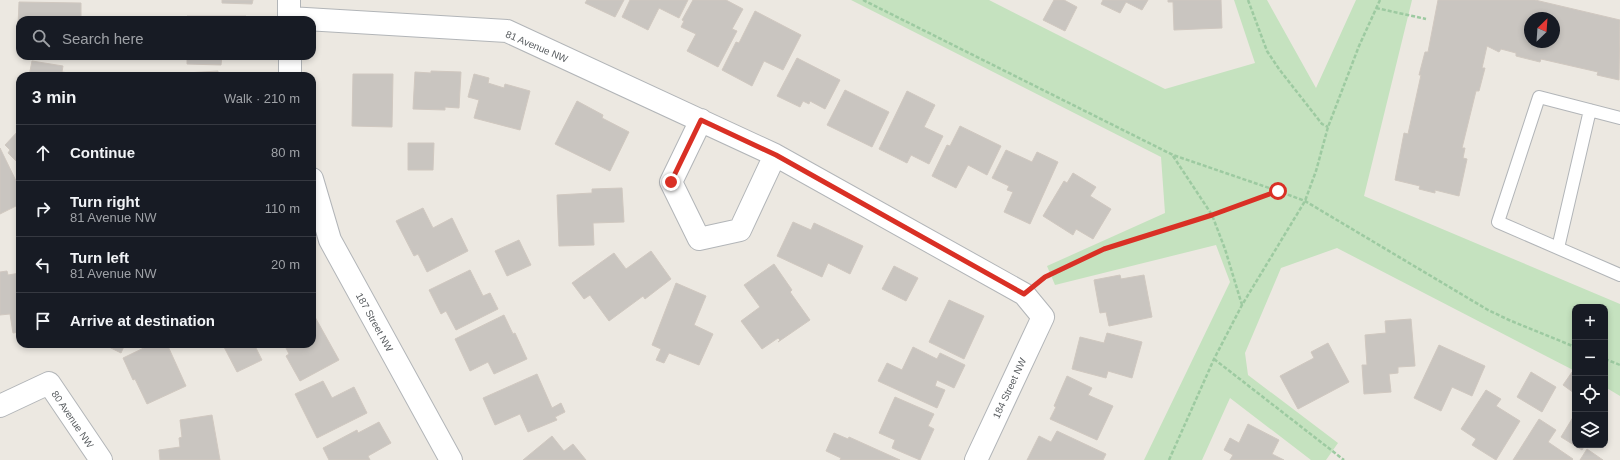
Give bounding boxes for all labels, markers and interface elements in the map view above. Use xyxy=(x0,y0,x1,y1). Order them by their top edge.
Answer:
north arrow xyxy=(1524,12,1560,48)
search box xyxy=(16,16,316,60)
icon: search xyxy=(30,27,52,49)
street label: 81 Avenue NW xyxy=(504,28,570,65)
text: Search here xyxy=(62,30,144,47)
text: 3 min xyxy=(32,88,76,107)
text: Walk · 210 m xyxy=(224,91,300,106)
icon: ahead xyxy=(32,142,54,164)
text: Continue xyxy=(70,144,135,161)
text: 80 m xyxy=(271,145,300,160)
route end xyxy=(662,173,680,191)
route start xyxy=(1269,182,1287,200)
text: Turn right xyxy=(70,193,140,210)
icon: right xyxy=(32,198,54,220)
text: 110 m xyxy=(265,201,300,216)
text: 81 Avenue NW xyxy=(70,210,156,225)
text: Turn left xyxy=(70,249,129,266)
icon: left xyxy=(32,254,54,276)
text: 20 m xyxy=(271,257,300,272)
text: 81 Avenue NW xyxy=(70,266,156,281)
street label: 187 Street NW xyxy=(354,291,396,354)
map controls xyxy=(1572,304,1608,448)
button: + xyxy=(1572,304,1608,340)
icon: arrive xyxy=(32,310,54,332)
text: Arrive at destination xyxy=(70,312,215,329)
button: − xyxy=(1572,340,1608,376)
street label: 184 Street NW xyxy=(991,356,1029,420)
button: locate xyxy=(1572,376,1608,412)
street label: 80 Avenue NW xyxy=(49,389,96,450)
button: layers xyxy=(1572,412,1608,448)

